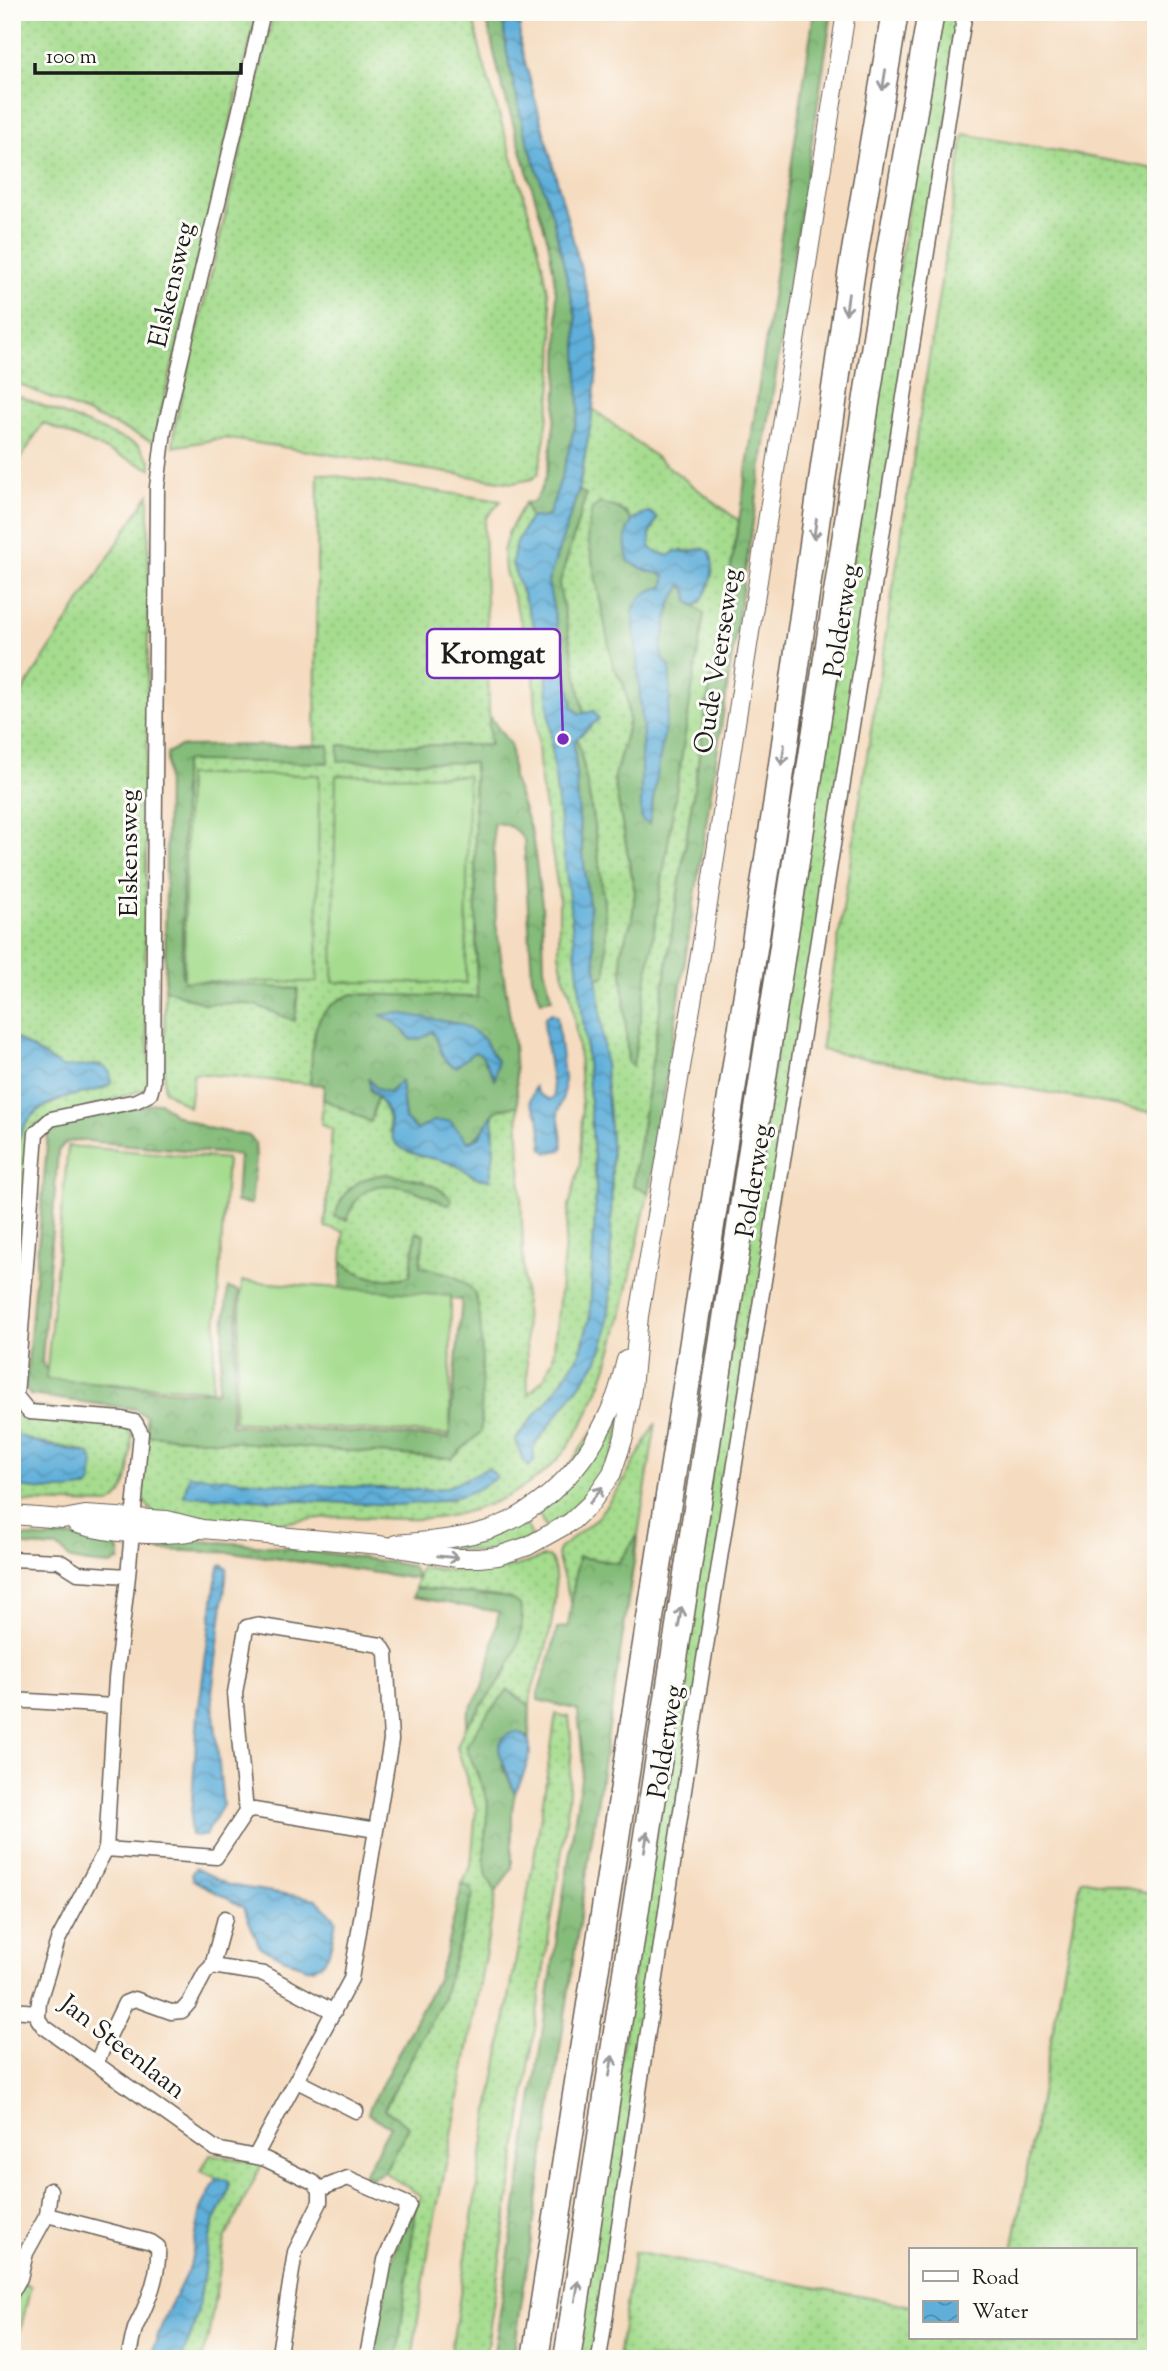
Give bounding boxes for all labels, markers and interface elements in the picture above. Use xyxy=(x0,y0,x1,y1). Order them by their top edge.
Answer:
scale bar xyxy=(35,32,242,76)
text: 100 m xyxy=(46,43,97,73)
one-way arrow xyxy=(877,68,890,90)
street label: Elskensweg xyxy=(141,218,205,352)
one-way arrow xyxy=(840,292,853,315)
one-way arrow xyxy=(808,517,821,540)
street label: Polderweg xyxy=(816,562,870,680)
street label: Oude Veerseweg xyxy=(686,566,752,756)
callout: Kromgat xyxy=(427,629,560,678)
text: Kromgat xyxy=(441,636,546,676)
one-way arrow xyxy=(776,743,789,765)
street label: Elskensweg xyxy=(112,789,149,917)
street label: Polderweg xyxy=(728,1122,782,1240)
one-way arrow xyxy=(588,1487,603,1505)
one-way arrow xyxy=(436,1551,458,1564)
one-way arrow xyxy=(674,1606,687,1629)
street label: Polderweg xyxy=(640,1683,694,1801)
one-way arrow xyxy=(640,1831,653,1853)
street label: Jan Steenlaan xyxy=(50,1986,193,2109)
one-way arrow xyxy=(605,2056,618,2078)
legend xyxy=(909,2248,1136,2340)
text: Road xyxy=(972,2264,1019,2294)
one-way arrow xyxy=(571,2280,584,2303)
text: Water xyxy=(972,2298,1029,2328)

